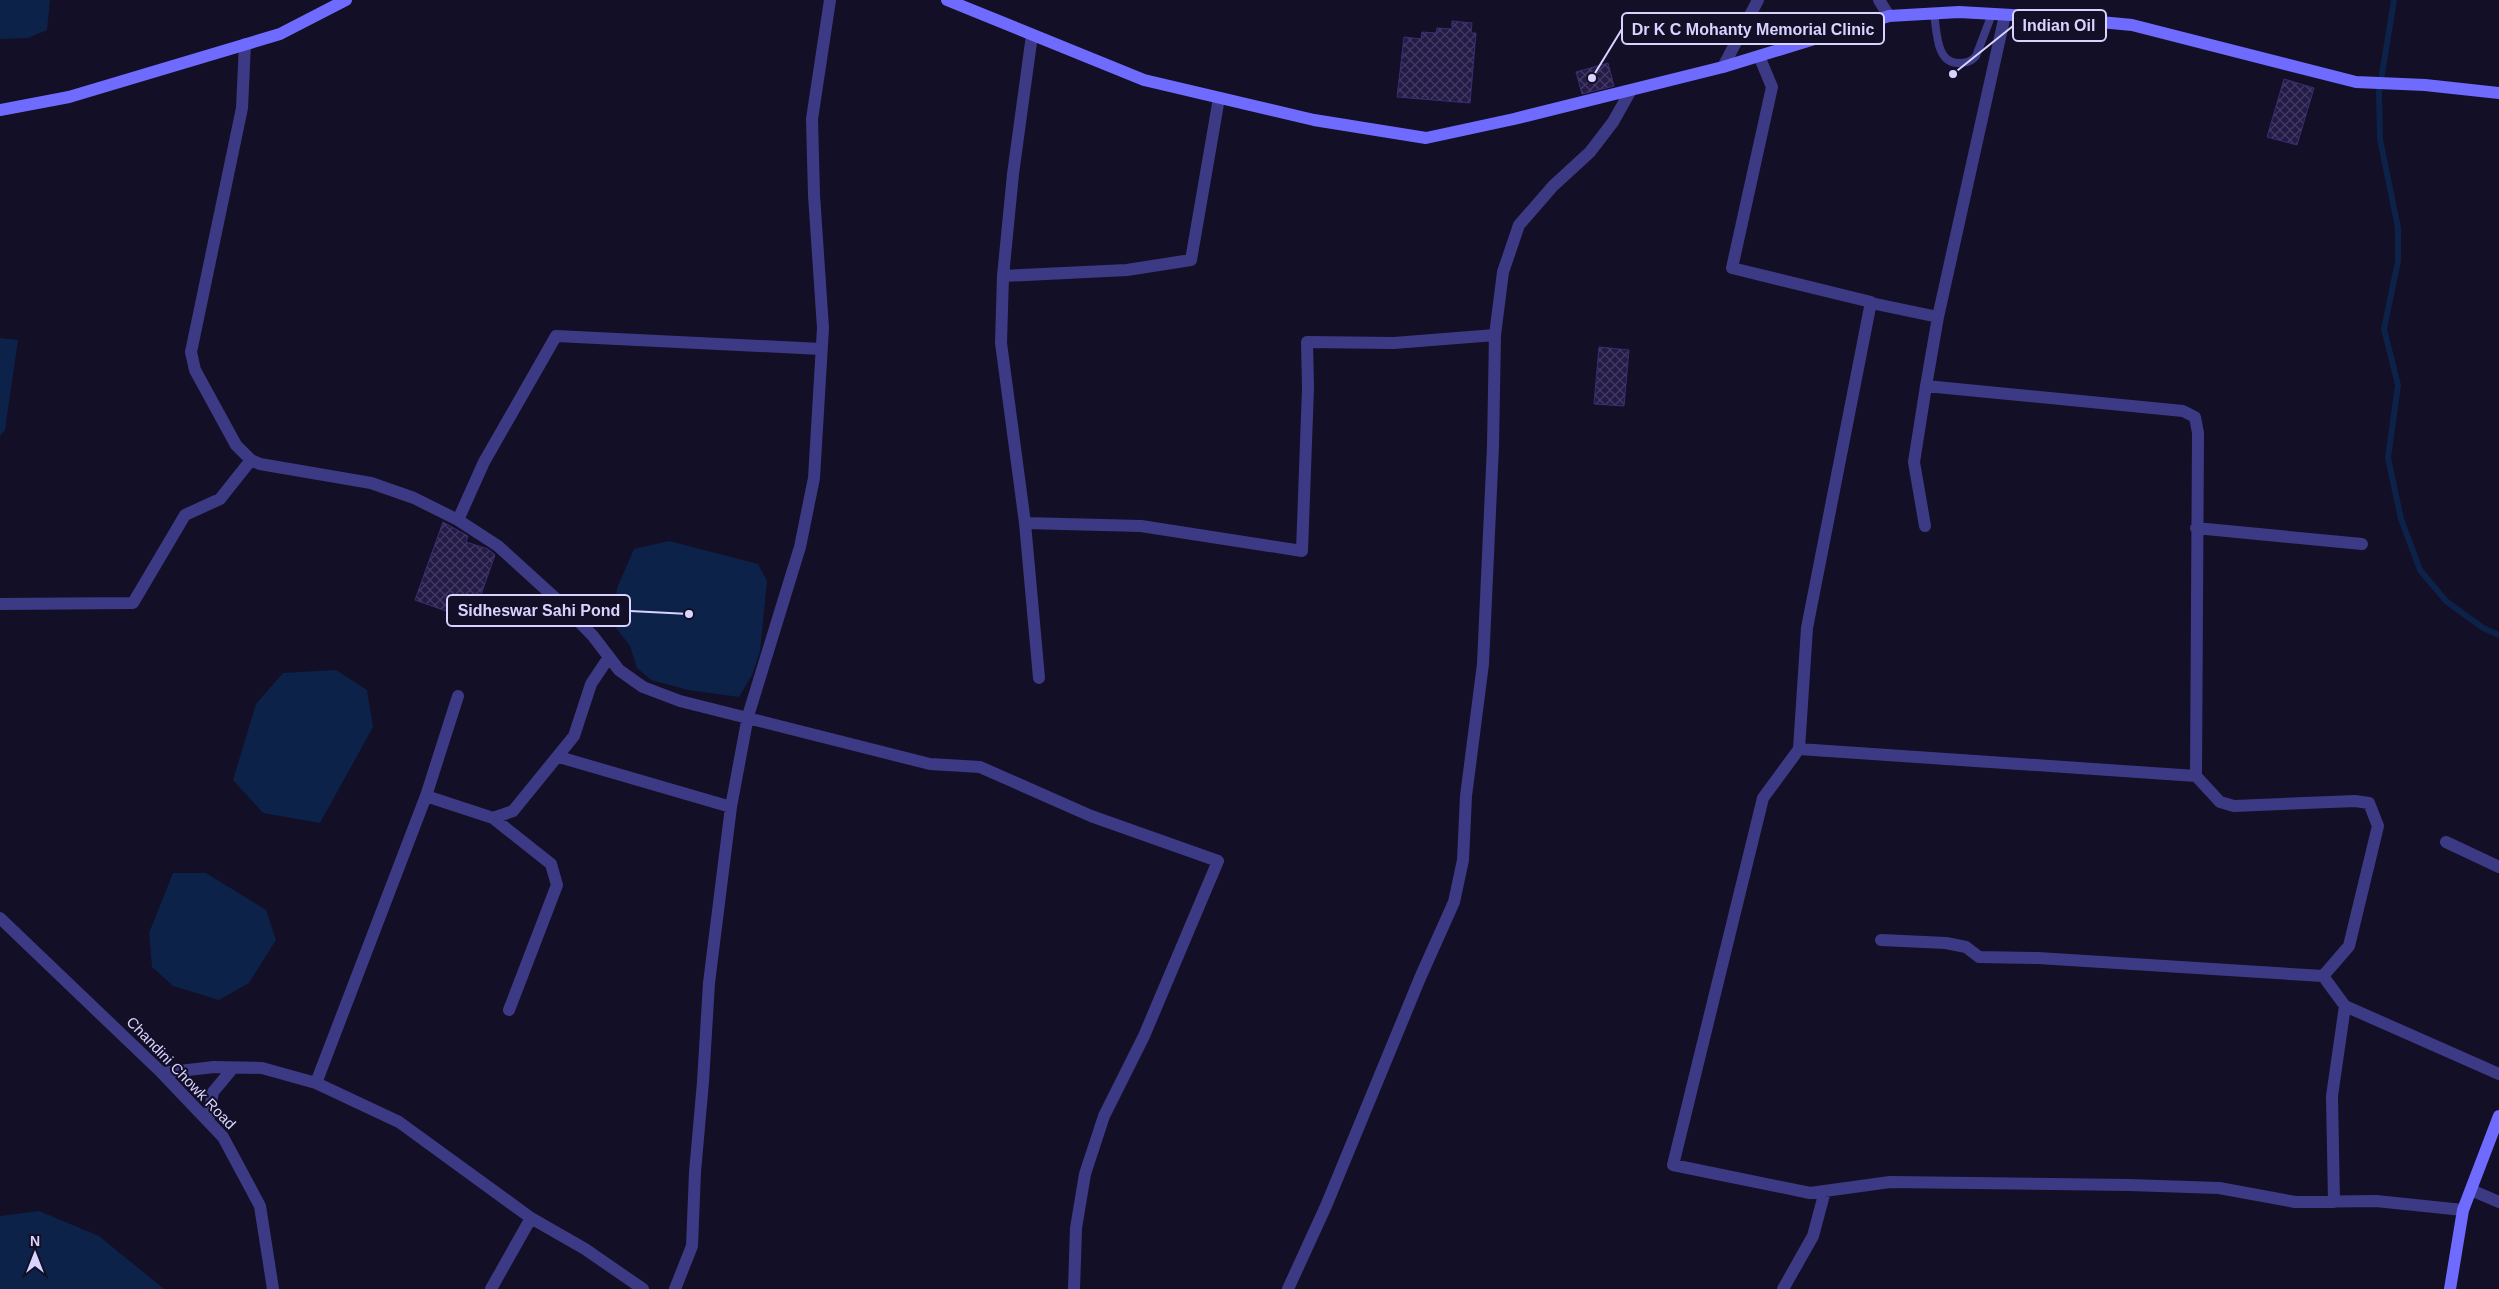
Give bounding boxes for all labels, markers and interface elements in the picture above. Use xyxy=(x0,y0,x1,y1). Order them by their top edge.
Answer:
callout: Indian Oil xyxy=(2013,10,2106,41)
callout: Dr K C Mohanty Memorial Clinic xyxy=(1622,13,1884,44)
text: Indian Oil xyxy=(2023,17,2095,34)
text: Dr K C Mohanty Memorial Clinic xyxy=(1632,21,1874,38)
callout: Sidheswar Sahi Pond xyxy=(447,595,630,626)
text: Sidheswar Sahi Pond xyxy=(458,602,620,619)
street label: Chandini Chowk Road xyxy=(123,1013,239,1132)
north arrow xyxy=(10,1229,60,1279)
text: N xyxy=(30,1233,40,1249)

